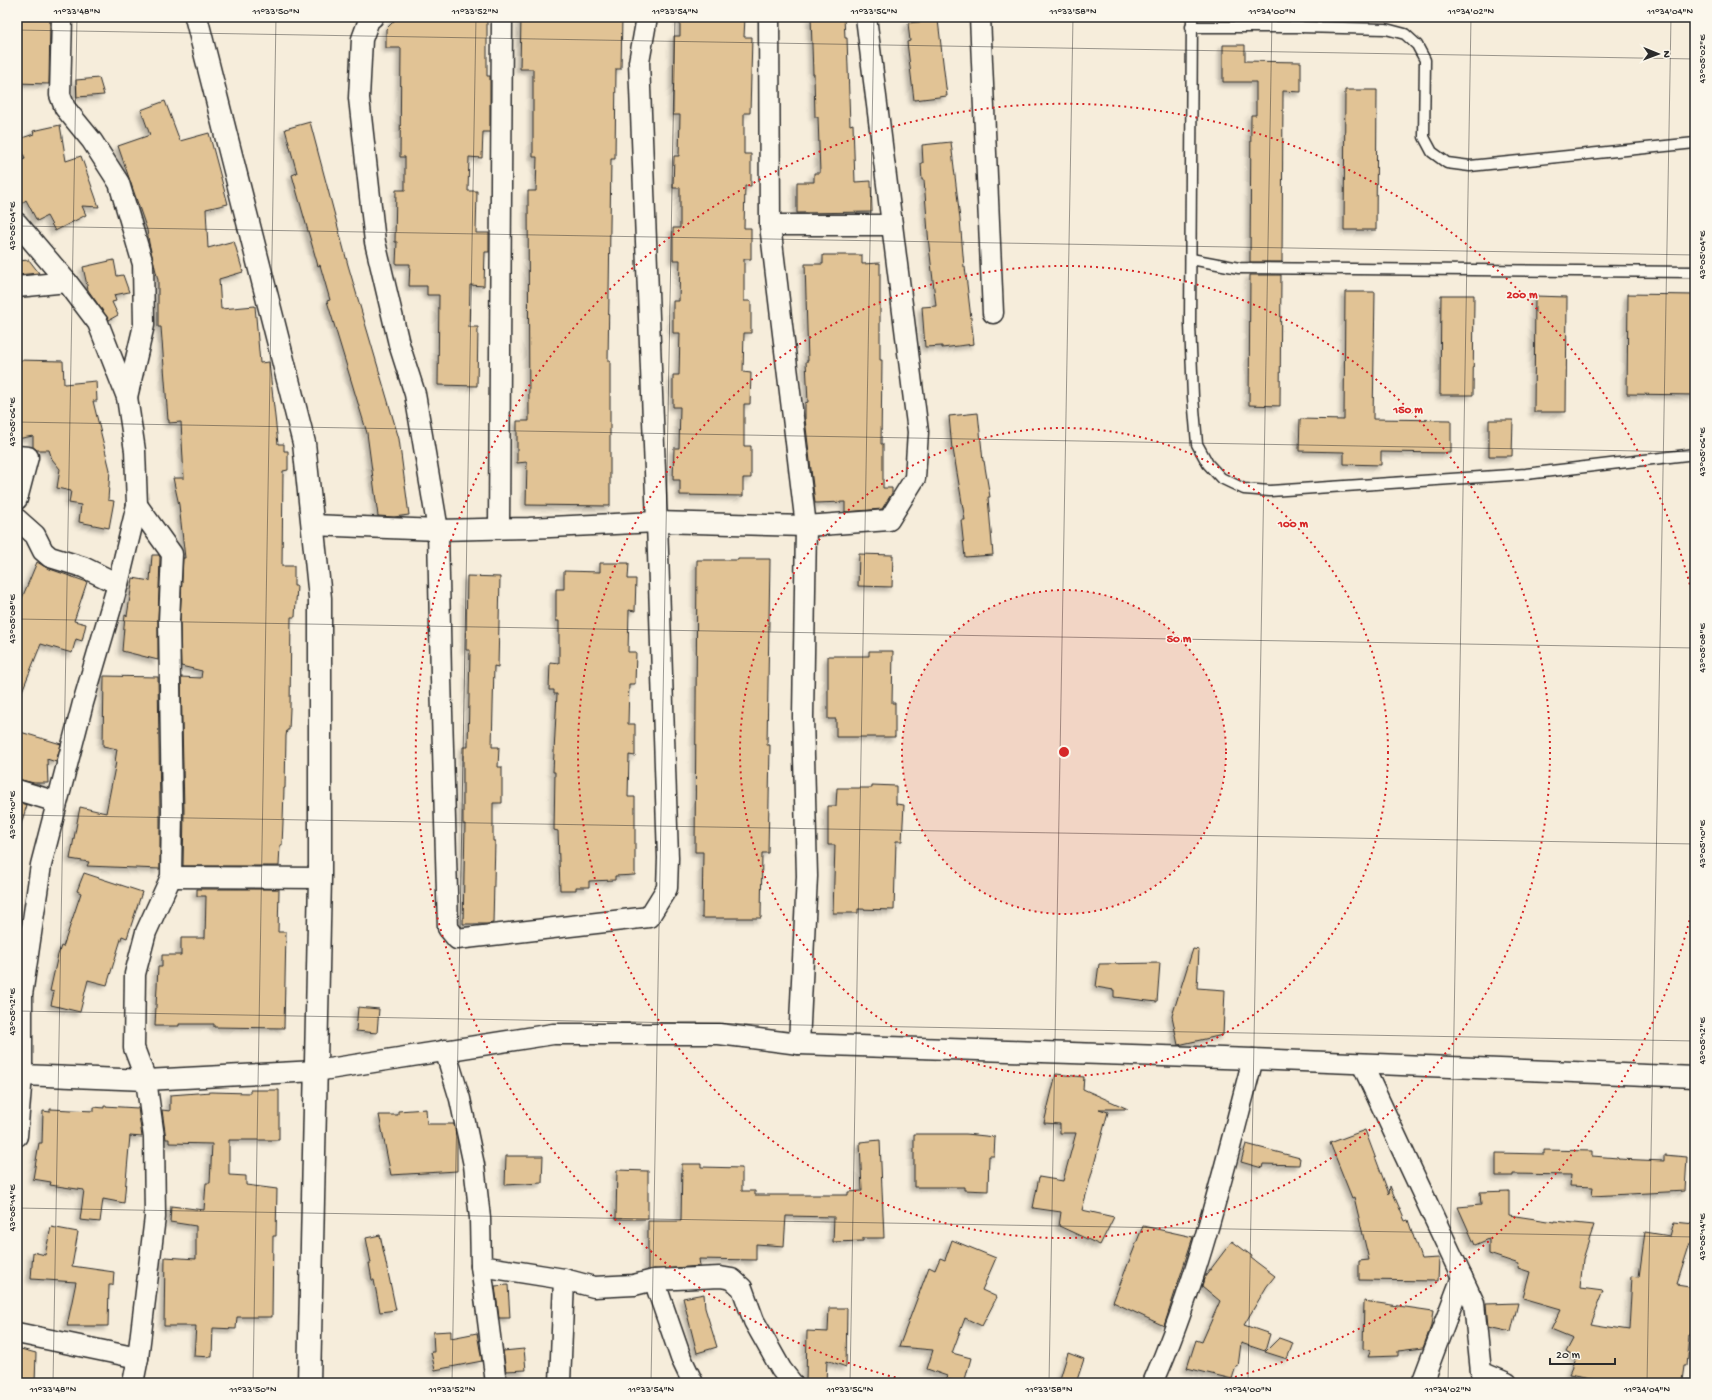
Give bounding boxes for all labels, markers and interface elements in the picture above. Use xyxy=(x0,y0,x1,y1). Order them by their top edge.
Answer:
text: 11°33'48"N xyxy=(53,6,101,18)
text: 11°33'50"N xyxy=(251,6,300,18)
text: 11°33'52"N xyxy=(451,6,499,18)
text: 11°33'54"N xyxy=(651,6,699,18)
text: 11°33'56"N xyxy=(850,6,898,18)
text: 11°33'58"N xyxy=(1049,6,1097,18)
text: 11°34'00"N xyxy=(1247,6,1296,18)
text: 11°34'02"N xyxy=(1447,6,1495,18)
text: 11°34'04"N xyxy=(1646,6,1694,18)
north arrow xyxy=(1638,34,1678,74)
text: 43°05'02"E xyxy=(1697,34,1709,83)
text: N xyxy=(1660,50,1672,58)
text: 43°05'04"E xyxy=(7,201,19,250)
text: 43°05'04"E xyxy=(1697,230,1709,279)
text: 200 m xyxy=(1507,289,1538,303)
text: 43°05'06"E xyxy=(7,397,19,447)
text: 150 m xyxy=(1392,404,1423,418)
text: 43°05'06"E xyxy=(1697,427,1709,477)
text: 100 m xyxy=(1277,518,1308,532)
text: 43°05'08"E xyxy=(7,594,19,644)
text: 43°05'08"E xyxy=(1697,623,1709,673)
text: 50 m xyxy=(1167,633,1192,647)
centre of rings xyxy=(1057,745,1071,759)
text: 43°05'10"E xyxy=(7,790,19,839)
text: 43°05'10"E xyxy=(1697,819,1709,868)
text: 43°05'12"E xyxy=(7,988,19,1036)
text: 43°05'12"E xyxy=(1697,1017,1709,1065)
text: 43°05'14"E xyxy=(7,1184,19,1232)
text: 43°05'14"E xyxy=(1697,1213,1709,1261)
scale bar xyxy=(1550,1340,1615,1366)
text: 20 m xyxy=(1556,1349,1581,1363)
text: 11°33'48"N xyxy=(29,1384,77,1396)
text: 11°33'50"N xyxy=(228,1384,277,1396)
text: 11°33'52"N xyxy=(428,1384,476,1396)
text: 11°33'54"N xyxy=(627,1384,675,1396)
text: 11°33'56"N xyxy=(826,1384,874,1396)
text: 11°33'58"N xyxy=(1025,1384,1073,1396)
text: 11°34'00"N xyxy=(1223,1384,1272,1396)
text: 11°34'02"N xyxy=(1424,1384,1472,1396)
text: 11°34'04"N xyxy=(1623,1384,1671,1396)

